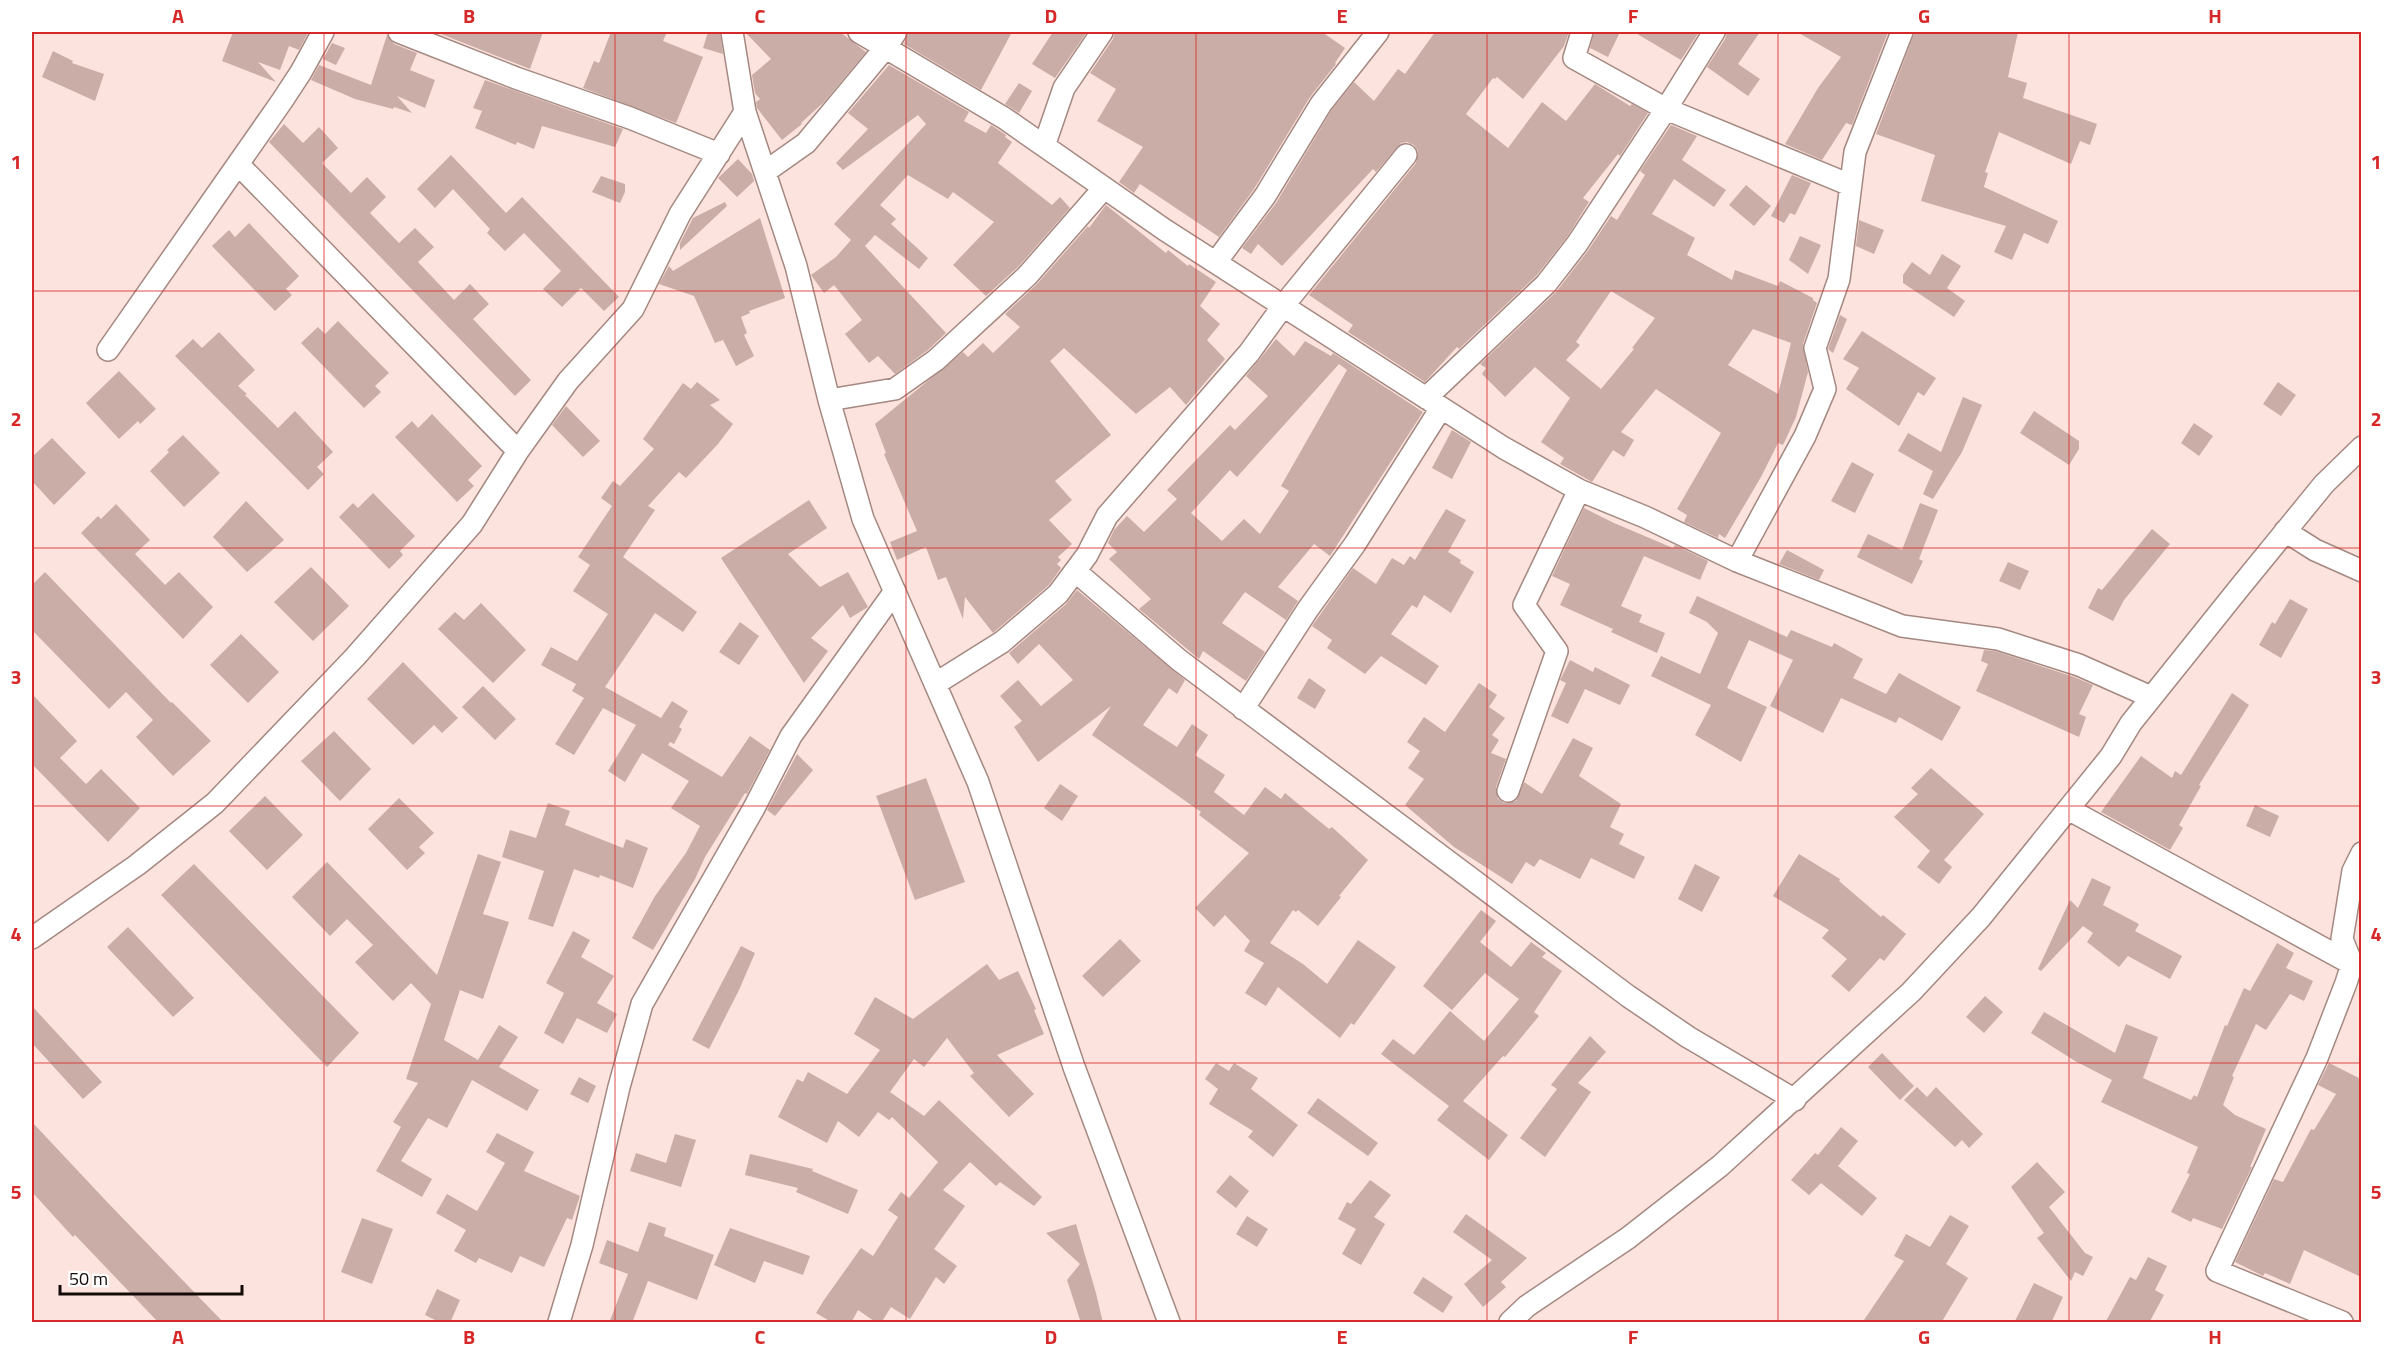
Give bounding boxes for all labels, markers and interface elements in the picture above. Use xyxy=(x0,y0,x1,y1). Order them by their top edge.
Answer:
text: A xyxy=(172,0,184,31)
text: B xyxy=(463,0,475,31)
text: C xyxy=(755,0,766,31)
text: D xyxy=(1045,0,1057,31)
text: E xyxy=(1336,0,1348,31)
text: F xyxy=(1628,0,1639,31)
text: G xyxy=(1918,0,1930,31)
text: H xyxy=(2208,0,2222,31)
text: 1 xyxy=(10,146,22,177)
text: 1 xyxy=(2370,146,2382,177)
text: 2 xyxy=(10,403,22,434)
text: 2 xyxy=(2370,403,2382,434)
text: 3 xyxy=(10,661,22,692)
text: 3 xyxy=(2370,661,2382,692)
text: 4 xyxy=(10,918,22,949)
text: 4 xyxy=(2370,918,2382,949)
text: 5 xyxy=(10,1176,22,1207)
text: 5 xyxy=(2370,1176,2382,1207)
scale bar xyxy=(60,1258,242,1296)
text: 50 m xyxy=(69,1265,108,1292)
text: A xyxy=(172,1321,184,1352)
text: B xyxy=(463,1321,475,1352)
text: C xyxy=(755,1321,766,1352)
text: D xyxy=(1045,1321,1057,1352)
text: E xyxy=(1336,1321,1348,1352)
text: F xyxy=(1628,1321,1639,1352)
text: G xyxy=(1918,1321,1930,1352)
text: H xyxy=(2208,1321,2222,1352)

